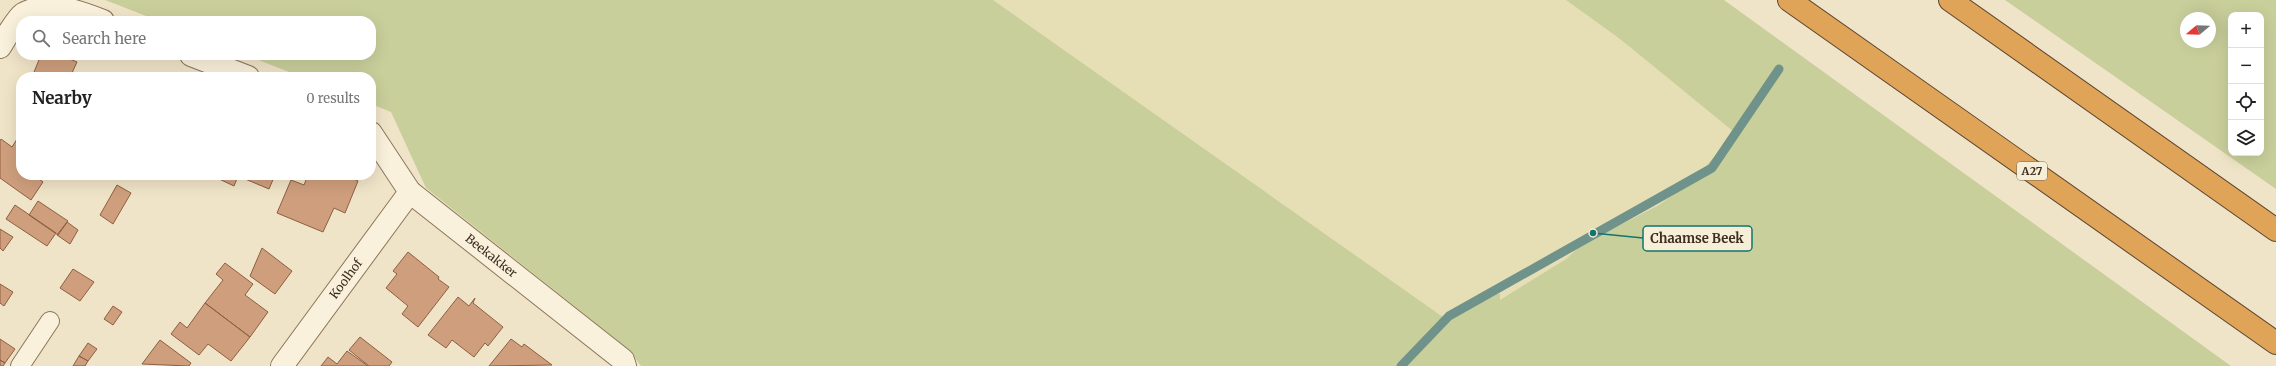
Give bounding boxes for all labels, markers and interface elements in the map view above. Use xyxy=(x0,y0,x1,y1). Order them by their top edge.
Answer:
north arrow xyxy=(2180,12,2216,48)
map controls xyxy=(2228,12,2264,156)
button: + xyxy=(2228,12,2264,48)
search box xyxy=(16,16,376,60)
icon: search xyxy=(30,27,52,49)
text: Search here xyxy=(62,29,146,48)
button: − xyxy=(2228,48,2264,84)
button: locate xyxy=(2228,84,2264,120)
text: Nearby xyxy=(32,87,92,109)
text: 0 results xyxy=(306,90,360,107)
button: layers xyxy=(2228,120,2264,156)
road number: A27 xyxy=(2017,162,2047,180)
callout: Chaamse Beek xyxy=(1643,226,1752,251)
text: Chaamse Beek xyxy=(1650,230,1744,247)
street label: Beekakker xyxy=(463,231,521,281)
street label: Koolhof xyxy=(326,255,365,302)

